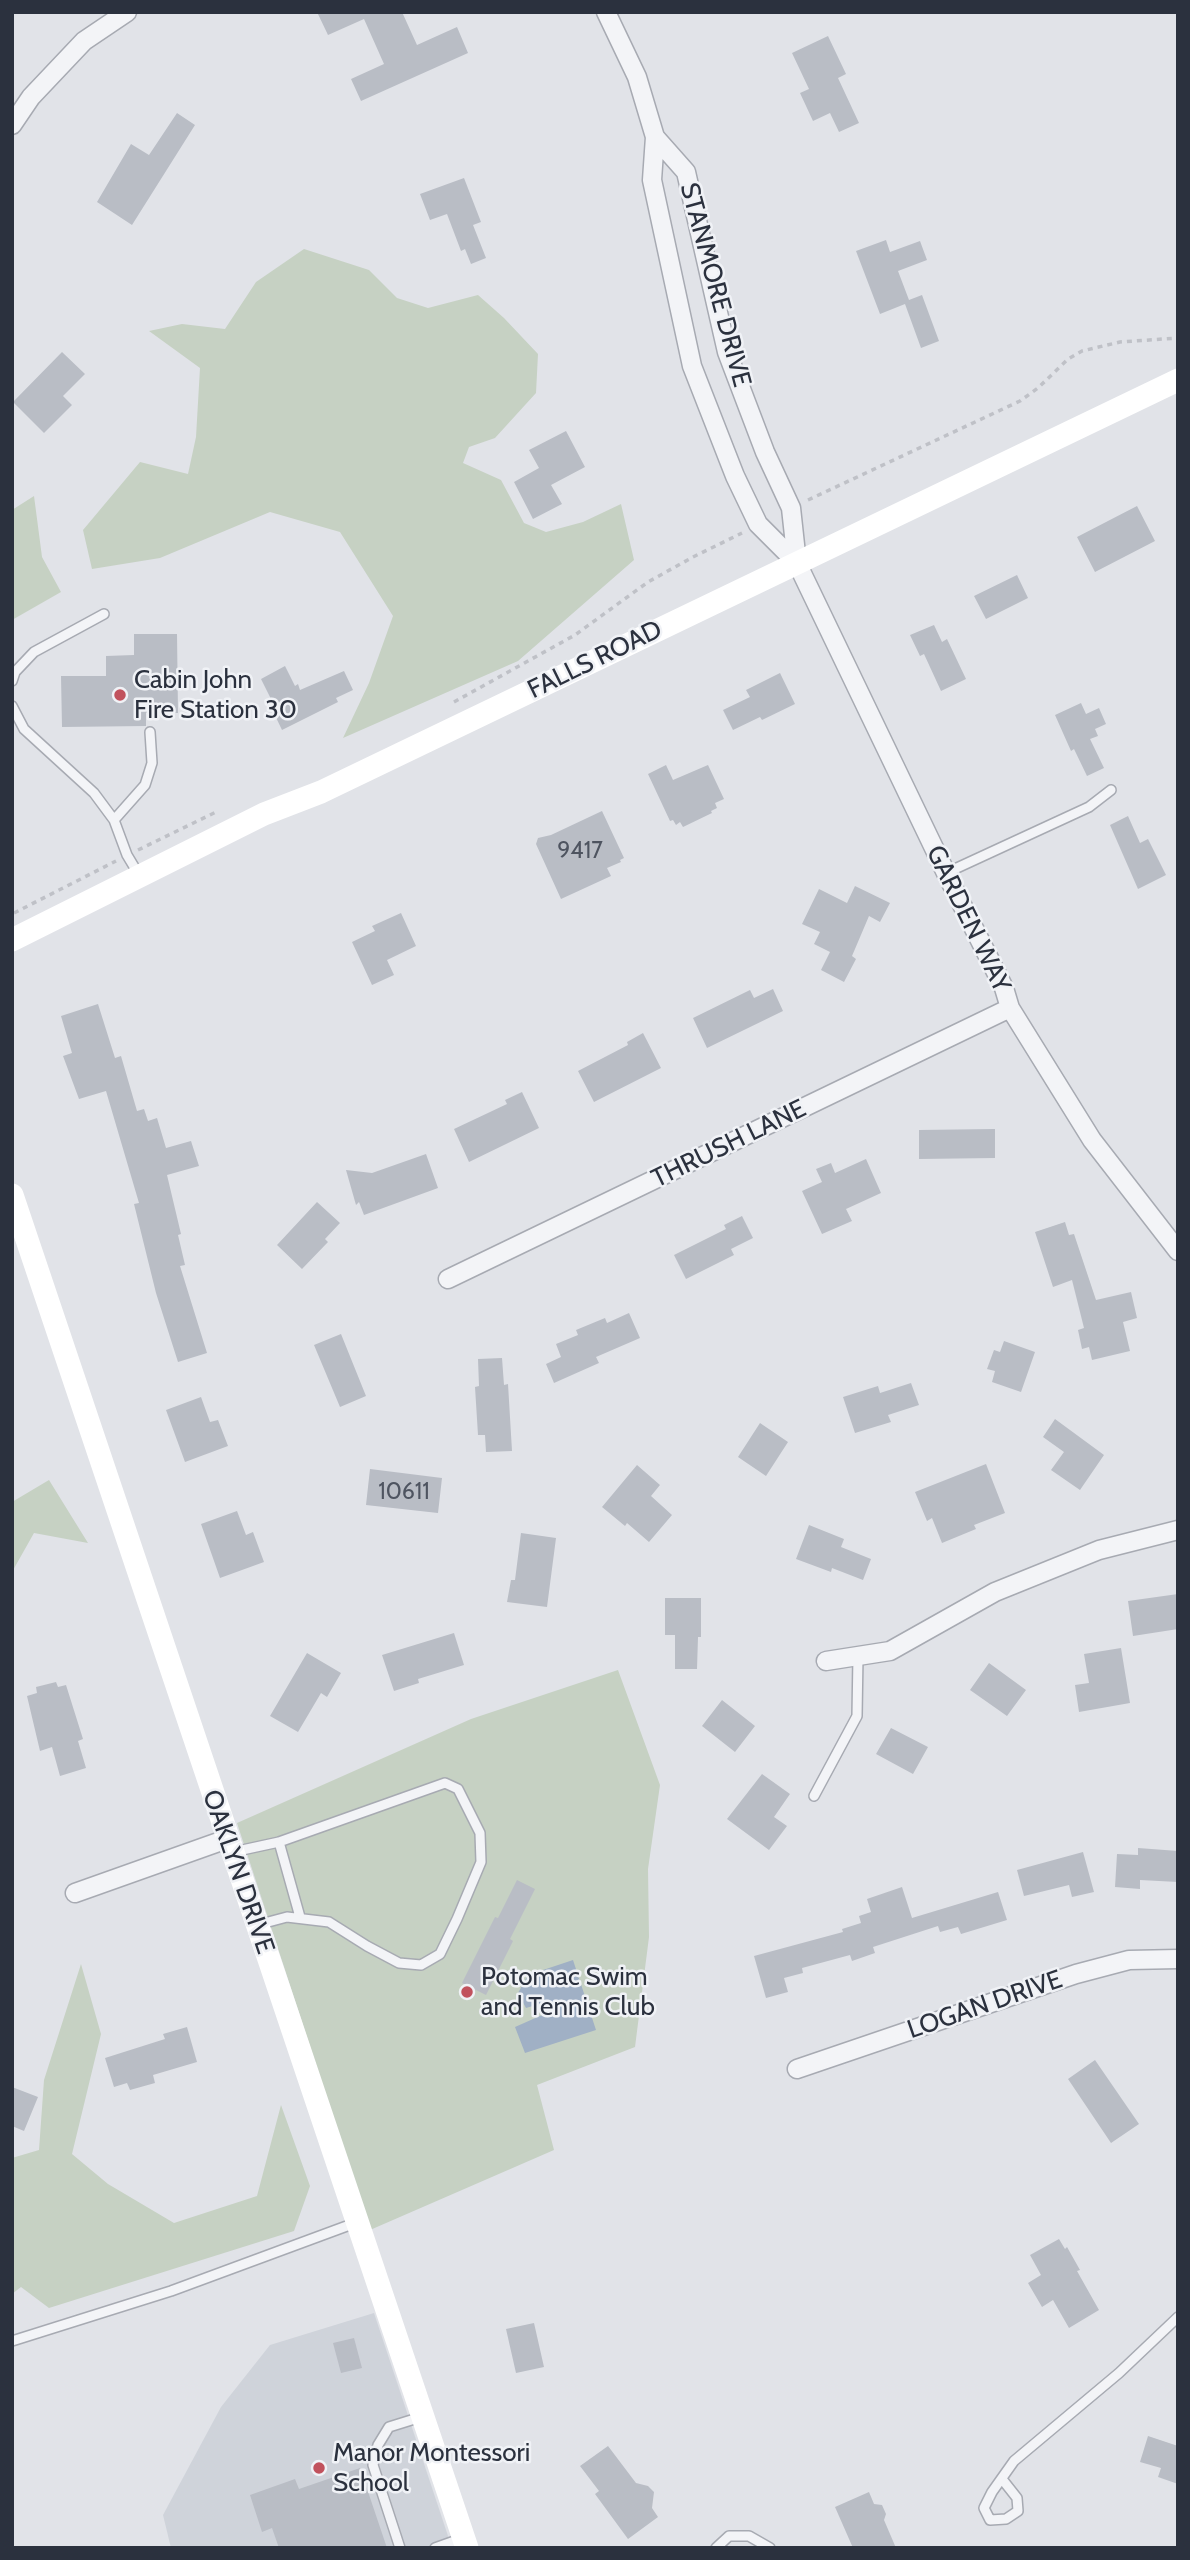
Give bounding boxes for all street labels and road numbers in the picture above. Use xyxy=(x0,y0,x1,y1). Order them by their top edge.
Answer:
street label: STANMORE DRIVE xyxy=(673,179,757,391)
street label: FALLS ROAD xyxy=(523,614,667,706)
street label: GARDEN WAY xyxy=(919,841,1017,997)
street label: THRUSH LANE xyxy=(647,1093,811,1195)
street label: OAKLYN DRIVE xyxy=(195,1786,281,1958)
street label: LOGAN DRIVE xyxy=(904,1964,1066,2046)

